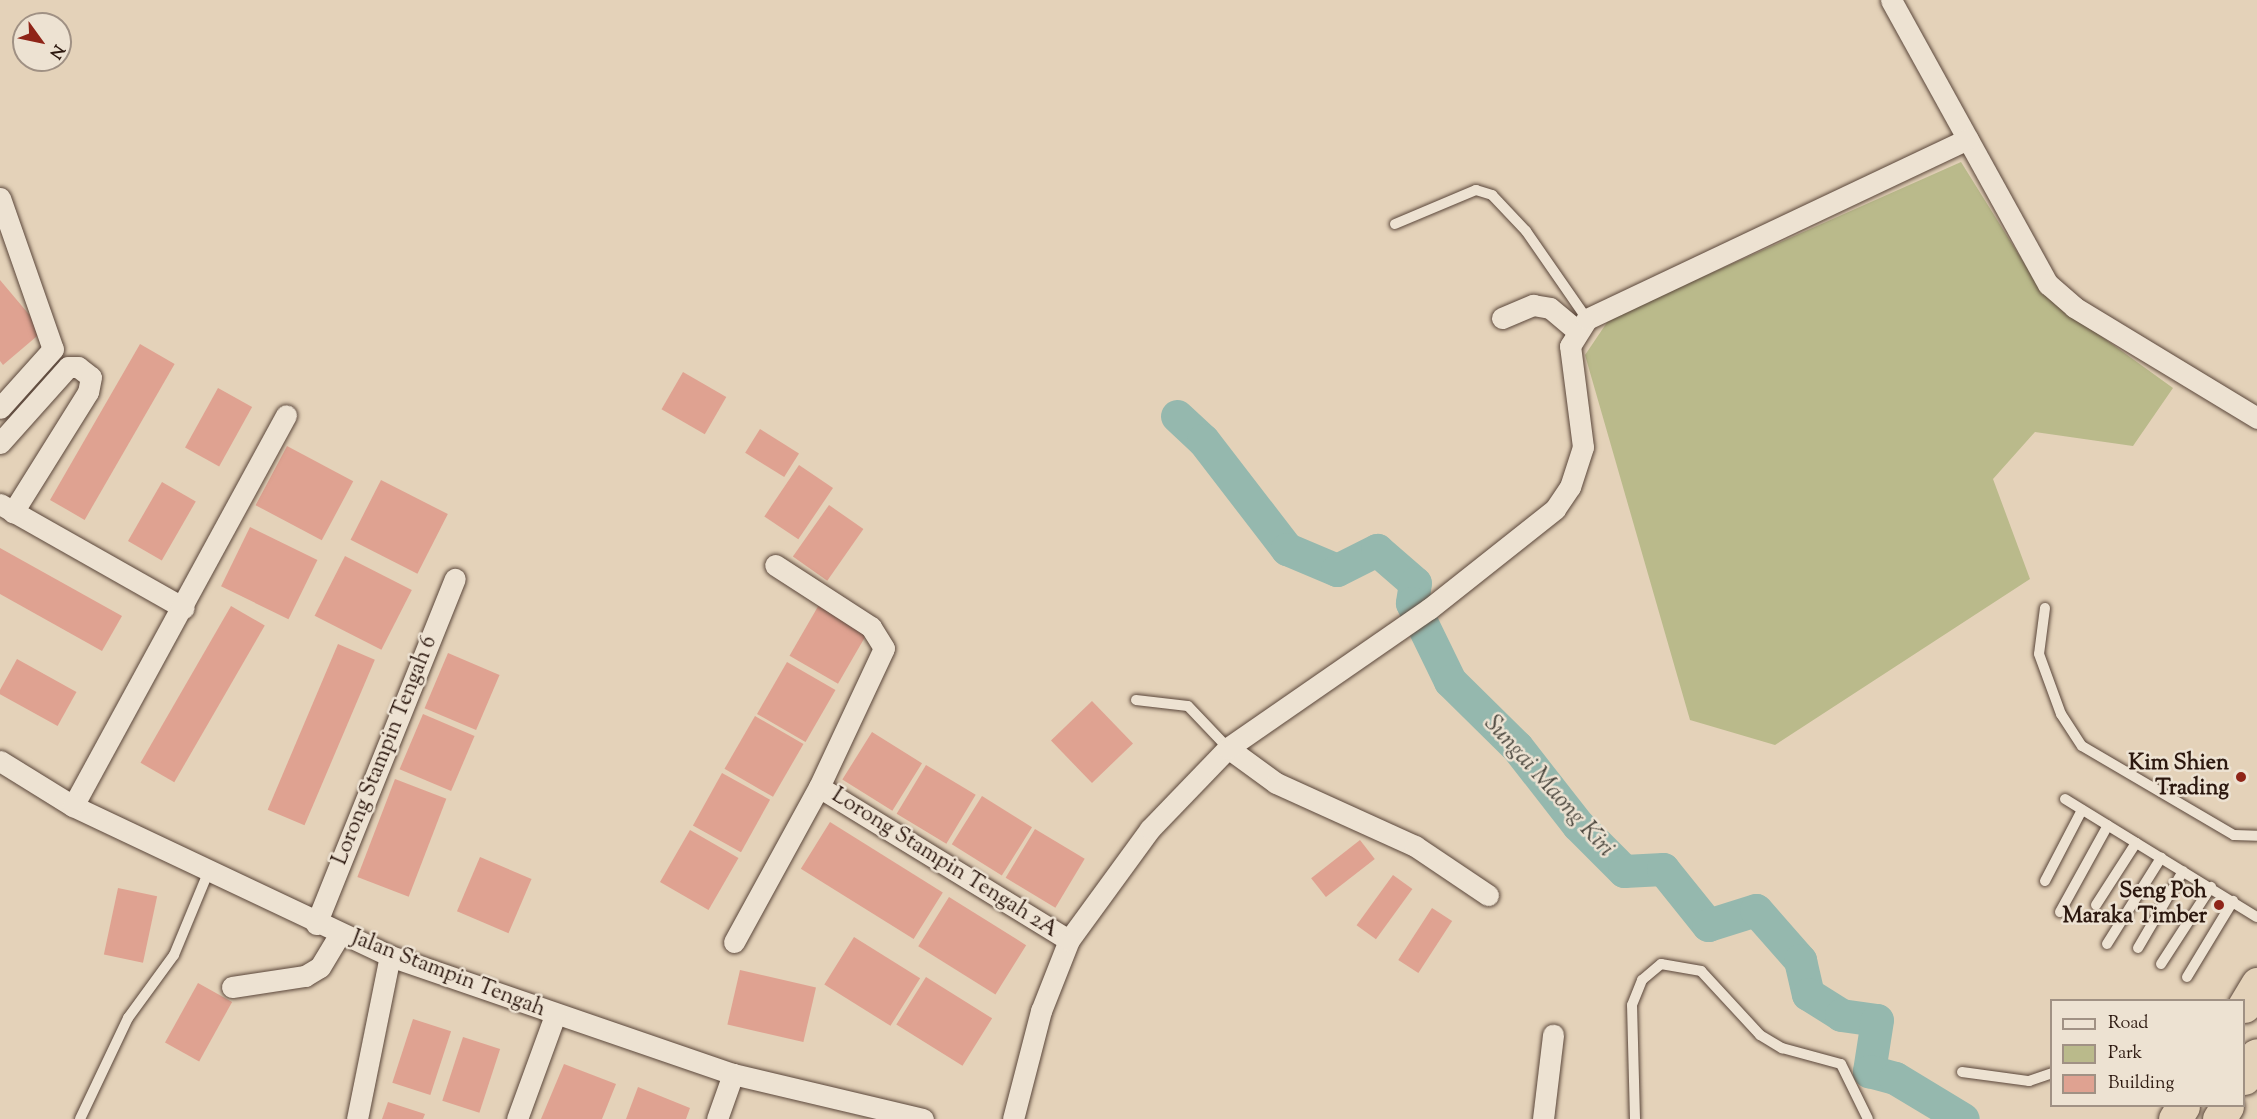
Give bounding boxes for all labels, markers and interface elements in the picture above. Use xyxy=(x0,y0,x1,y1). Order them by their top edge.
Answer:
north arrow xyxy=(12,12,72,72)
text: N xyxy=(43,39,69,63)
street label: Lorong Stampin Tengah 6 xyxy=(328,633,444,869)
water label: Sungai Maong Kiri xyxy=(1477,710,1619,864)
place label: Kim Shien Trading xyxy=(2129,751,2229,802)
marker: Kim Shien Trading xyxy=(2234,770,2248,784)
street label: Lorong Stampin Tengah 2A xyxy=(826,783,1062,945)
place label: Seng Poh Maraka Timber xyxy=(2063,879,2207,930)
marker: Seng Poh Maraka Timber xyxy=(2212,898,2226,912)
street label: Jalan Stampin Tengah xyxy=(347,926,549,1024)
legend xyxy=(2050,999,2245,1107)
text: Road xyxy=(2108,1011,2148,1037)
text: Park xyxy=(2108,1041,2142,1067)
text: Building xyxy=(2108,1071,2174,1097)

